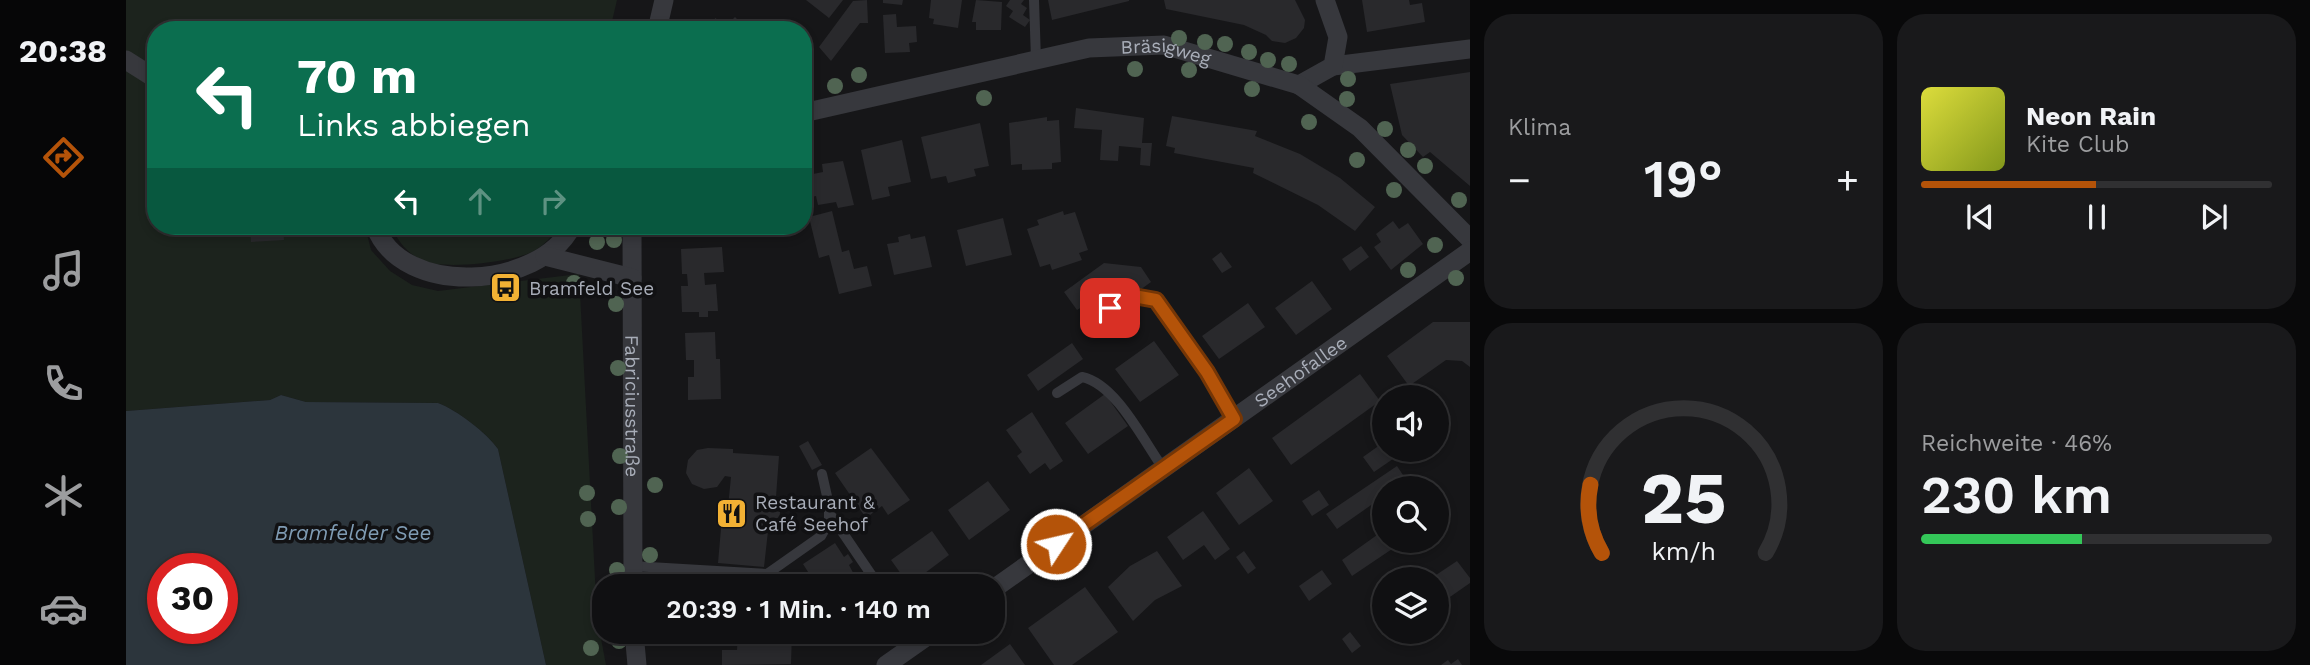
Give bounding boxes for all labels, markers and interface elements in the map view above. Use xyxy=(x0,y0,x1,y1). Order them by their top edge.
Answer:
text: 20:38 xyxy=(19,32,107,70)
street label: Bräsigweg xyxy=(1120,34,1215,71)
text: 70 m xyxy=(297,47,417,105)
icon: left xyxy=(182,49,273,140)
text: Neon Rain xyxy=(2026,101,2156,131)
text: Links abbiegen xyxy=(297,106,531,144)
text: Klima xyxy=(1508,114,1571,141)
text: Kite Club xyxy=(2026,131,2129,158)
icon: directions xyxy=(39,133,88,182)
text: 19° xyxy=(1644,149,1723,210)
text: − xyxy=(1508,158,1531,202)
text: + xyxy=(1836,158,1859,202)
icon: left xyxy=(388,182,426,220)
icon: ahead xyxy=(461,182,499,220)
icon: right xyxy=(534,182,572,220)
icon: previous xyxy=(1961,198,1999,236)
icon: pause xyxy=(2078,198,2116,236)
icon: next xyxy=(2195,198,2233,236)
icon: music xyxy=(39,246,88,295)
bus stop icon: Bramfeld See xyxy=(489,271,523,305)
place label: Bramfeld See xyxy=(529,277,654,300)
pin xyxy=(1080,278,1140,338)
icon: arrive xyxy=(1091,289,1129,327)
street label: Seehofallee xyxy=(1250,331,1351,412)
street label: Fabriciusstraße xyxy=(620,335,644,477)
icon: phone xyxy=(39,359,88,408)
map controls xyxy=(1372,385,1449,644)
button: sound xyxy=(1372,385,1449,462)
text: Reichweite · 46% xyxy=(1921,430,2112,457)
text: 25 xyxy=(1641,455,1726,541)
text: 230 km xyxy=(1921,465,2112,526)
icon: climate xyxy=(39,471,88,520)
button: search xyxy=(1372,476,1449,553)
place label: Restaurant & Café Seehof xyxy=(755,491,875,536)
restaurant icon: Restaurant & Café Seehof xyxy=(715,496,749,530)
position arrow xyxy=(1019,507,1093,581)
water label: Bramfelder See xyxy=(275,520,431,545)
text: km/h xyxy=(1651,537,1716,566)
speed limit sign: 30 xyxy=(147,553,238,644)
button: layers xyxy=(1372,567,1449,644)
icon: car xyxy=(39,584,88,633)
text: 20:39 · 1 Min. · 140 m xyxy=(666,594,931,624)

